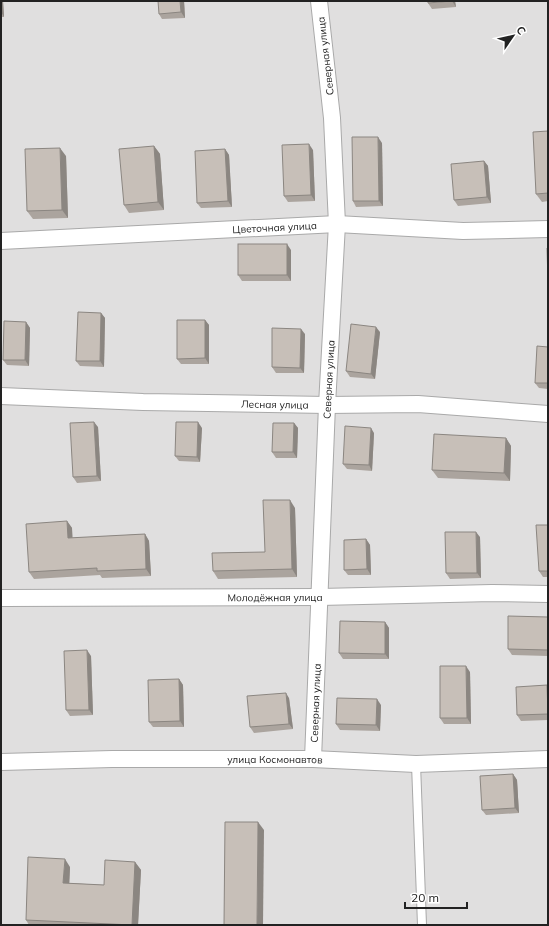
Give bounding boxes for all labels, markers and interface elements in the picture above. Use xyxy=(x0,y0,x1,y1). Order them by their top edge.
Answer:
street label: Северная улица xyxy=(314,16,337,96)
north arrow xyxy=(493,16,533,56)
text: С xyxy=(513,23,529,38)
street label: Цветочная улица xyxy=(232,219,317,236)
street label: Северная улица xyxy=(320,340,338,419)
street label: Лесная улица xyxy=(241,398,309,412)
street label: Молодёжная улица xyxy=(227,591,323,604)
street label: Северная улица xyxy=(308,663,324,743)
street label: улица Космонавтов xyxy=(227,753,323,766)
scale bar xyxy=(405,884,467,910)
text: 20 m xyxy=(411,890,439,905)

